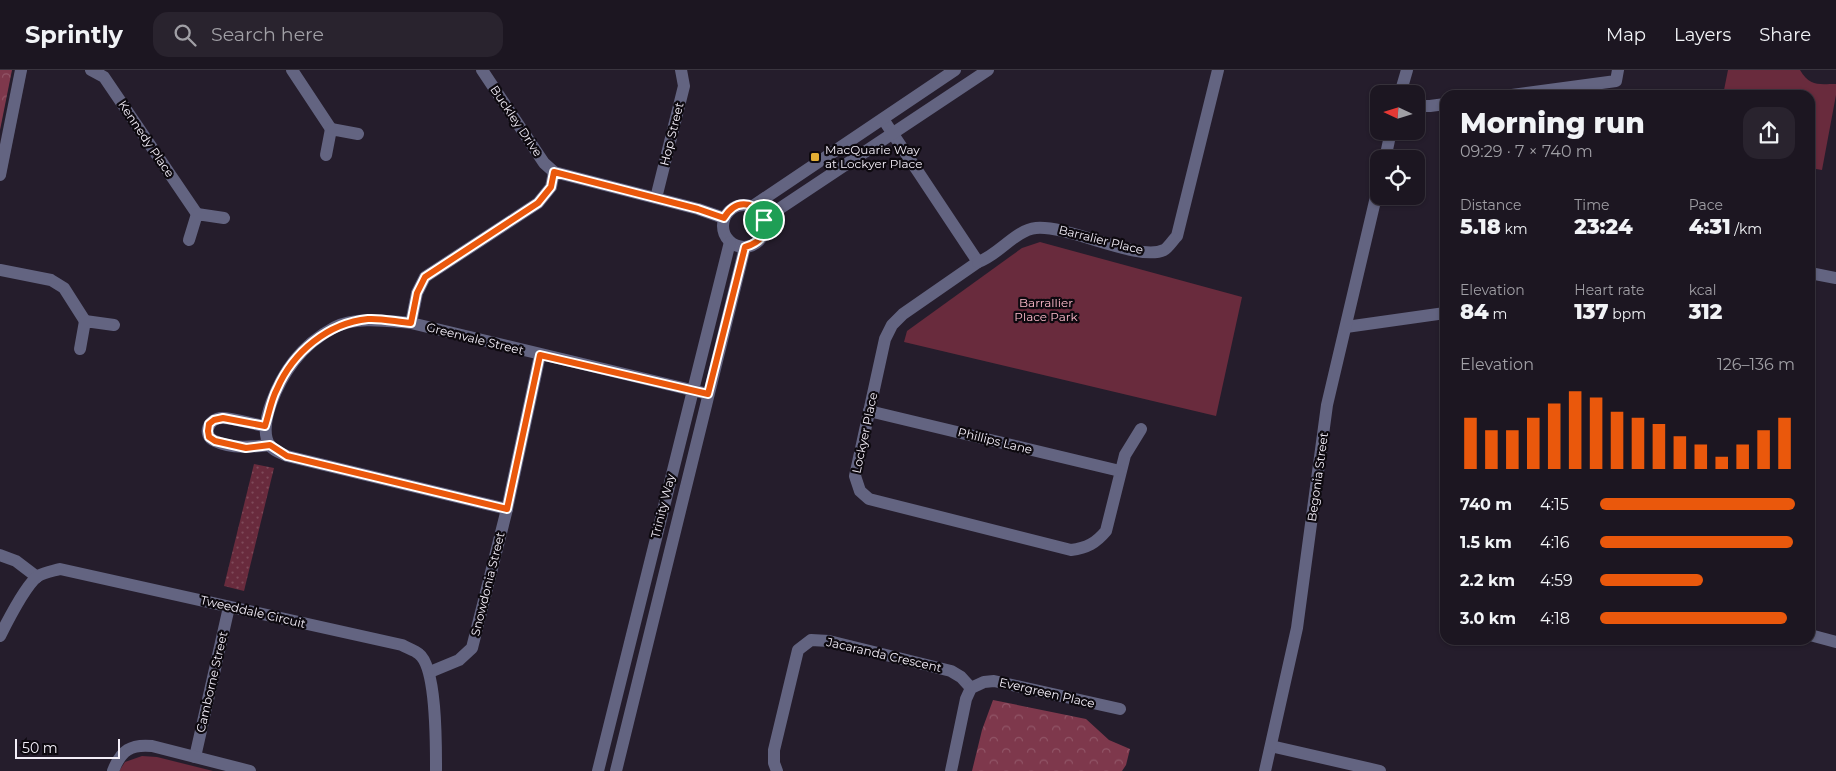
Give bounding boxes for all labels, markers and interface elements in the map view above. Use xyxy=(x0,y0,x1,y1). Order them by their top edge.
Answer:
search box xyxy=(153,12,503,57)
text: Sprintly xyxy=(25,20,123,49)
icon: search xyxy=(171,21,199,49)
text: Search here xyxy=(211,23,324,46)
text: Map xyxy=(1606,24,1646,46)
text: Layers xyxy=(1674,24,1731,46)
text: Share xyxy=(1759,24,1811,46)
street label: Buckley Drive xyxy=(487,82,546,159)
north arrow xyxy=(1370,85,1425,140)
map controls xyxy=(1370,85,1425,205)
street label: Kennedy Place xyxy=(115,97,178,180)
street label: Hop Street xyxy=(656,100,687,167)
text: Morning run xyxy=(1460,106,1645,140)
button: share xyxy=(1743,107,1795,159)
place label: MacQuarie Way at Lockyer Place xyxy=(825,142,923,171)
text: 09:29 · 7 × 740 m xyxy=(1460,142,1593,161)
button: locate xyxy=(1370,150,1425,205)
marker: MacQuarie Way at Lockyer Place xyxy=(809,151,821,163)
text: Distance xyxy=(1460,196,1522,214)
text: Time xyxy=(1574,196,1609,214)
text: Pace xyxy=(1689,196,1723,214)
pin xyxy=(743,199,785,241)
icon: arrive xyxy=(750,206,778,234)
text: 5.18 xyxy=(1460,214,1501,239)
text: 23:24 xyxy=(1574,214,1633,239)
text: 4:31 xyxy=(1689,214,1731,239)
text: km xyxy=(1501,220,1528,238)
text: /km xyxy=(1731,220,1762,238)
street label: Barralier Place xyxy=(1057,222,1145,257)
text: Elevation xyxy=(1460,281,1525,299)
text: Heart rate xyxy=(1574,281,1645,299)
text: kcal xyxy=(1689,281,1717,299)
park label: Barrallier Place Park xyxy=(1014,295,1079,324)
text: 84 xyxy=(1460,299,1489,324)
text: 137 xyxy=(1574,299,1609,324)
text: 312 xyxy=(1689,299,1722,324)
text: m xyxy=(1489,305,1507,323)
text: bpm xyxy=(1609,305,1646,323)
street label: Greenvale Street xyxy=(425,319,525,358)
text: Elevation xyxy=(1460,355,1534,374)
text: 126–136 m xyxy=(1717,355,1795,374)
street label: Lockyer Place xyxy=(849,391,880,475)
street label: Phillips Lane xyxy=(956,424,1034,457)
street label: Begonia Street xyxy=(1304,431,1331,522)
street label: Trinity Way xyxy=(647,472,678,540)
text: 740 m xyxy=(1460,495,1512,514)
text: 4:15 xyxy=(1540,495,1569,514)
street label: Snowdonia Street xyxy=(467,530,508,637)
text: 1.5 km xyxy=(1460,533,1512,552)
text: 4:16 xyxy=(1540,533,1570,552)
text: 2.2 km xyxy=(1460,571,1515,590)
text: 4:59 xyxy=(1540,571,1573,590)
street label: Tweeddale Circuit xyxy=(199,592,307,631)
text: 3.0 km xyxy=(1460,609,1516,628)
text: 4:18 xyxy=(1540,609,1570,628)
street label: Camborne Street xyxy=(193,630,230,734)
street label: Jacaranda Crescent xyxy=(824,634,943,675)
street label: Evergreen Place xyxy=(998,674,1096,711)
scale bar xyxy=(15,736,120,759)
text: 50 m xyxy=(22,739,58,757)

